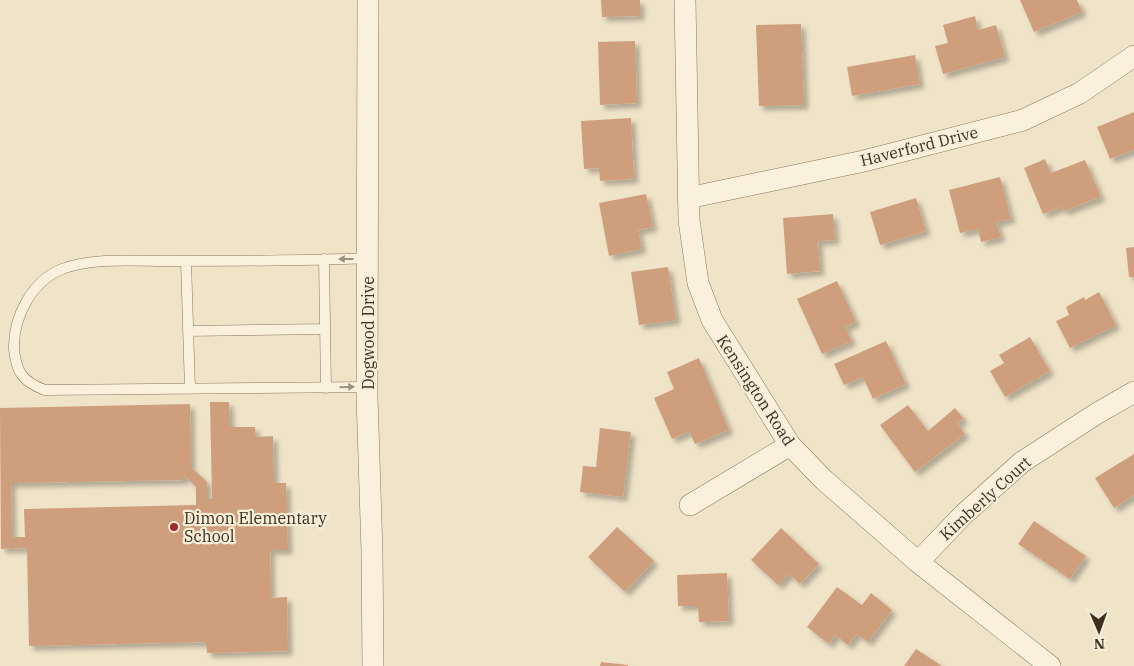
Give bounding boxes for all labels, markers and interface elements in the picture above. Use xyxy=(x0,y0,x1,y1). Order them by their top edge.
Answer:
street label: Haverford Drive xyxy=(858,122,980,170)
one-way arrow xyxy=(338,255,354,263)
street label: Dogwood Drive xyxy=(358,276,378,390)
street label: Kensington Road xyxy=(713,331,799,449)
one-way arrow xyxy=(339,383,355,391)
street label: Kimberly Court xyxy=(935,451,1035,544)
place label: Dimon Elementary School xyxy=(184,508,327,546)
marker: Dimon Elementary School xyxy=(168,521,180,533)
north arrow xyxy=(1074,606,1124,656)
text: N xyxy=(1094,635,1105,653)

